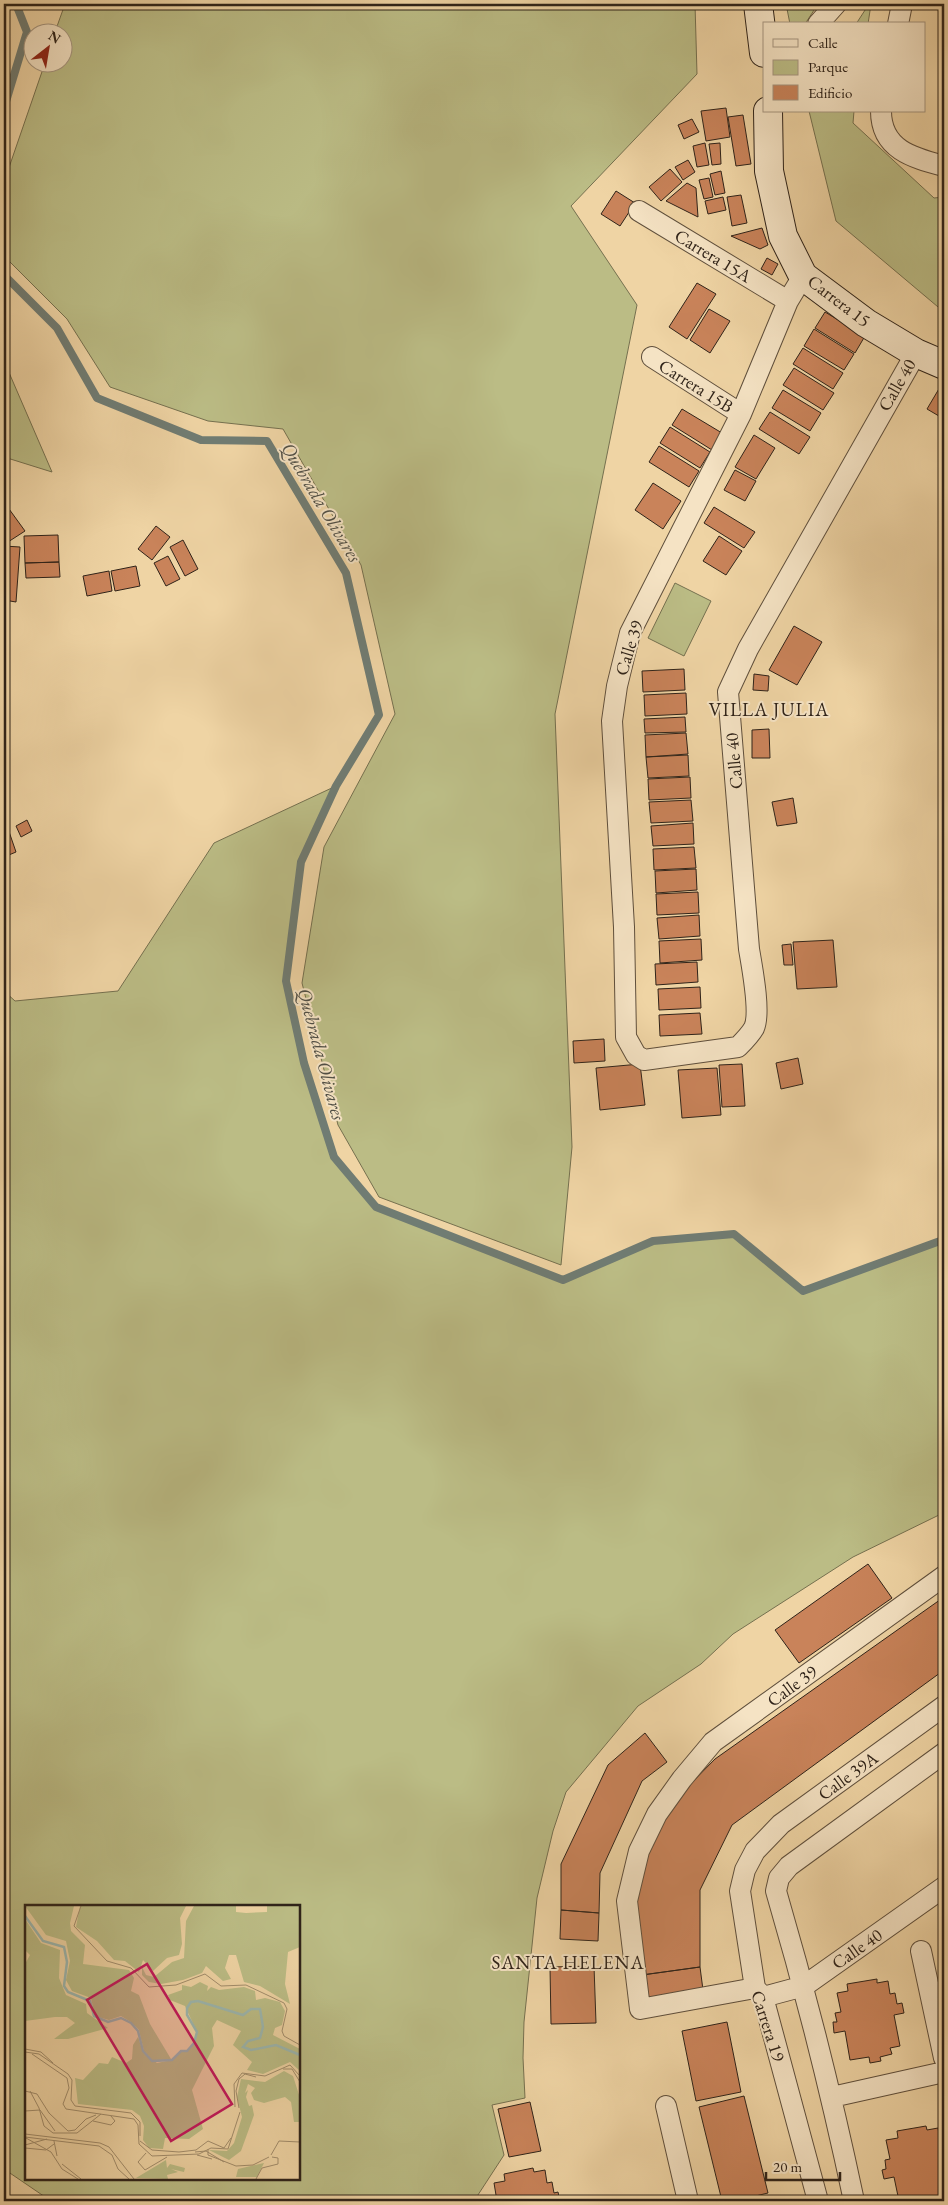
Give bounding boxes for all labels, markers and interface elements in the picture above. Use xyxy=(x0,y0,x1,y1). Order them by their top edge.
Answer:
north arrow xyxy=(22,22,72,72)
legend xyxy=(763,22,926,112)
text: N xyxy=(45,26,65,48)
text: Calle xyxy=(808,33,838,52)
text: Parque xyxy=(808,57,848,76)
text: Edificio xyxy=(808,83,852,102)
street label: Carrera 15A xyxy=(671,224,756,288)
street label: Carrera 15 xyxy=(803,269,875,332)
street label: Carrera 15B xyxy=(655,354,738,417)
street label: Calle 40 xyxy=(872,354,921,415)
water label: Quebrada Olivares xyxy=(276,438,368,567)
street label: Calle 39 xyxy=(609,617,648,678)
district label: VILLA JULIA xyxy=(709,697,829,722)
street label: Calle 40 xyxy=(720,732,747,790)
water label: Quebrada Olivares xyxy=(292,985,351,1124)
street label: Calle 39 xyxy=(762,1659,822,1712)
street label: Calle 39A xyxy=(813,1746,883,1805)
inset map xyxy=(25,1905,300,2180)
street label: Calle 40 xyxy=(827,1923,887,1974)
district label: SANTA HELENA xyxy=(491,1950,645,1975)
street label: Carrera 19 xyxy=(746,1988,791,2064)
scale bar xyxy=(766,2150,839,2182)
text: 20 m xyxy=(773,2157,802,2176)

